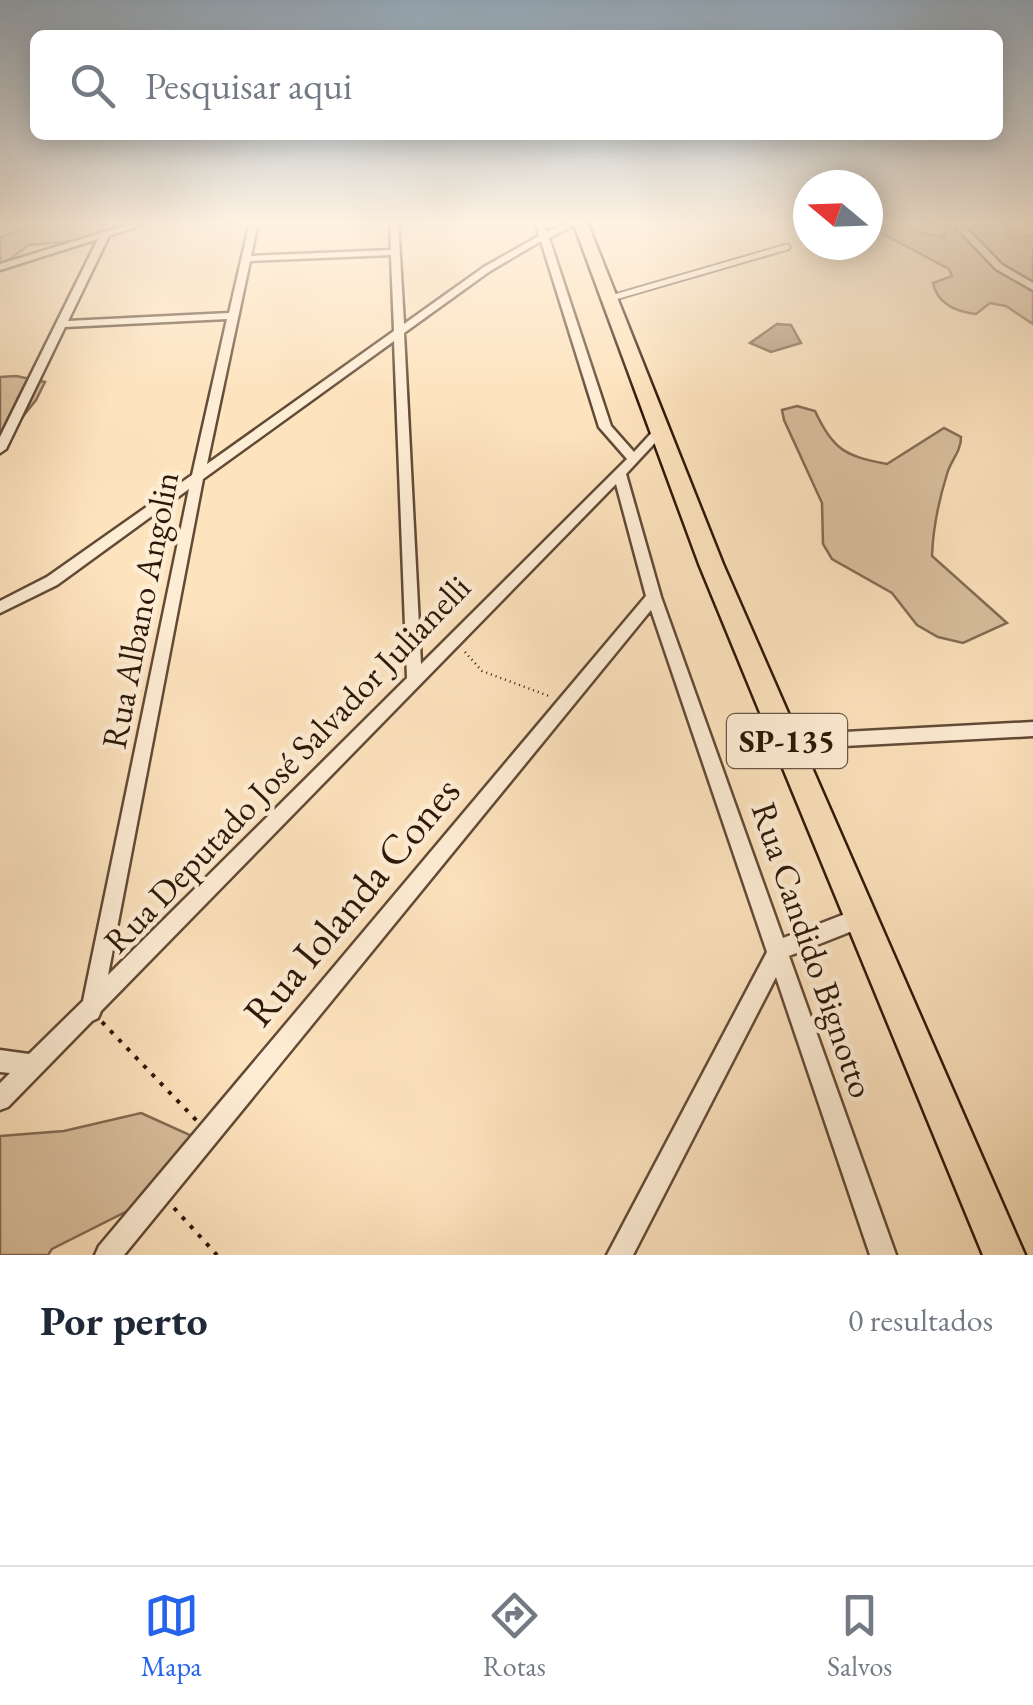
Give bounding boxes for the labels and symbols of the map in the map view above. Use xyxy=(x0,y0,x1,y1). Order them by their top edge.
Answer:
north arrow xyxy=(793,170,883,260)
street label: Rua Albano Angolin xyxy=(91,468,188,752)
street label: Rua Deputado José Salvador Julianelli xyxy=(94,565,480,962)
road number: SP-135 xyxy=(727,714,847,768)
street label: Rua Iolanda Cones xyxy=(231,765,472,1038)
street label: Rua Candido Bignotto xyxy=(742,796,885,1103)

